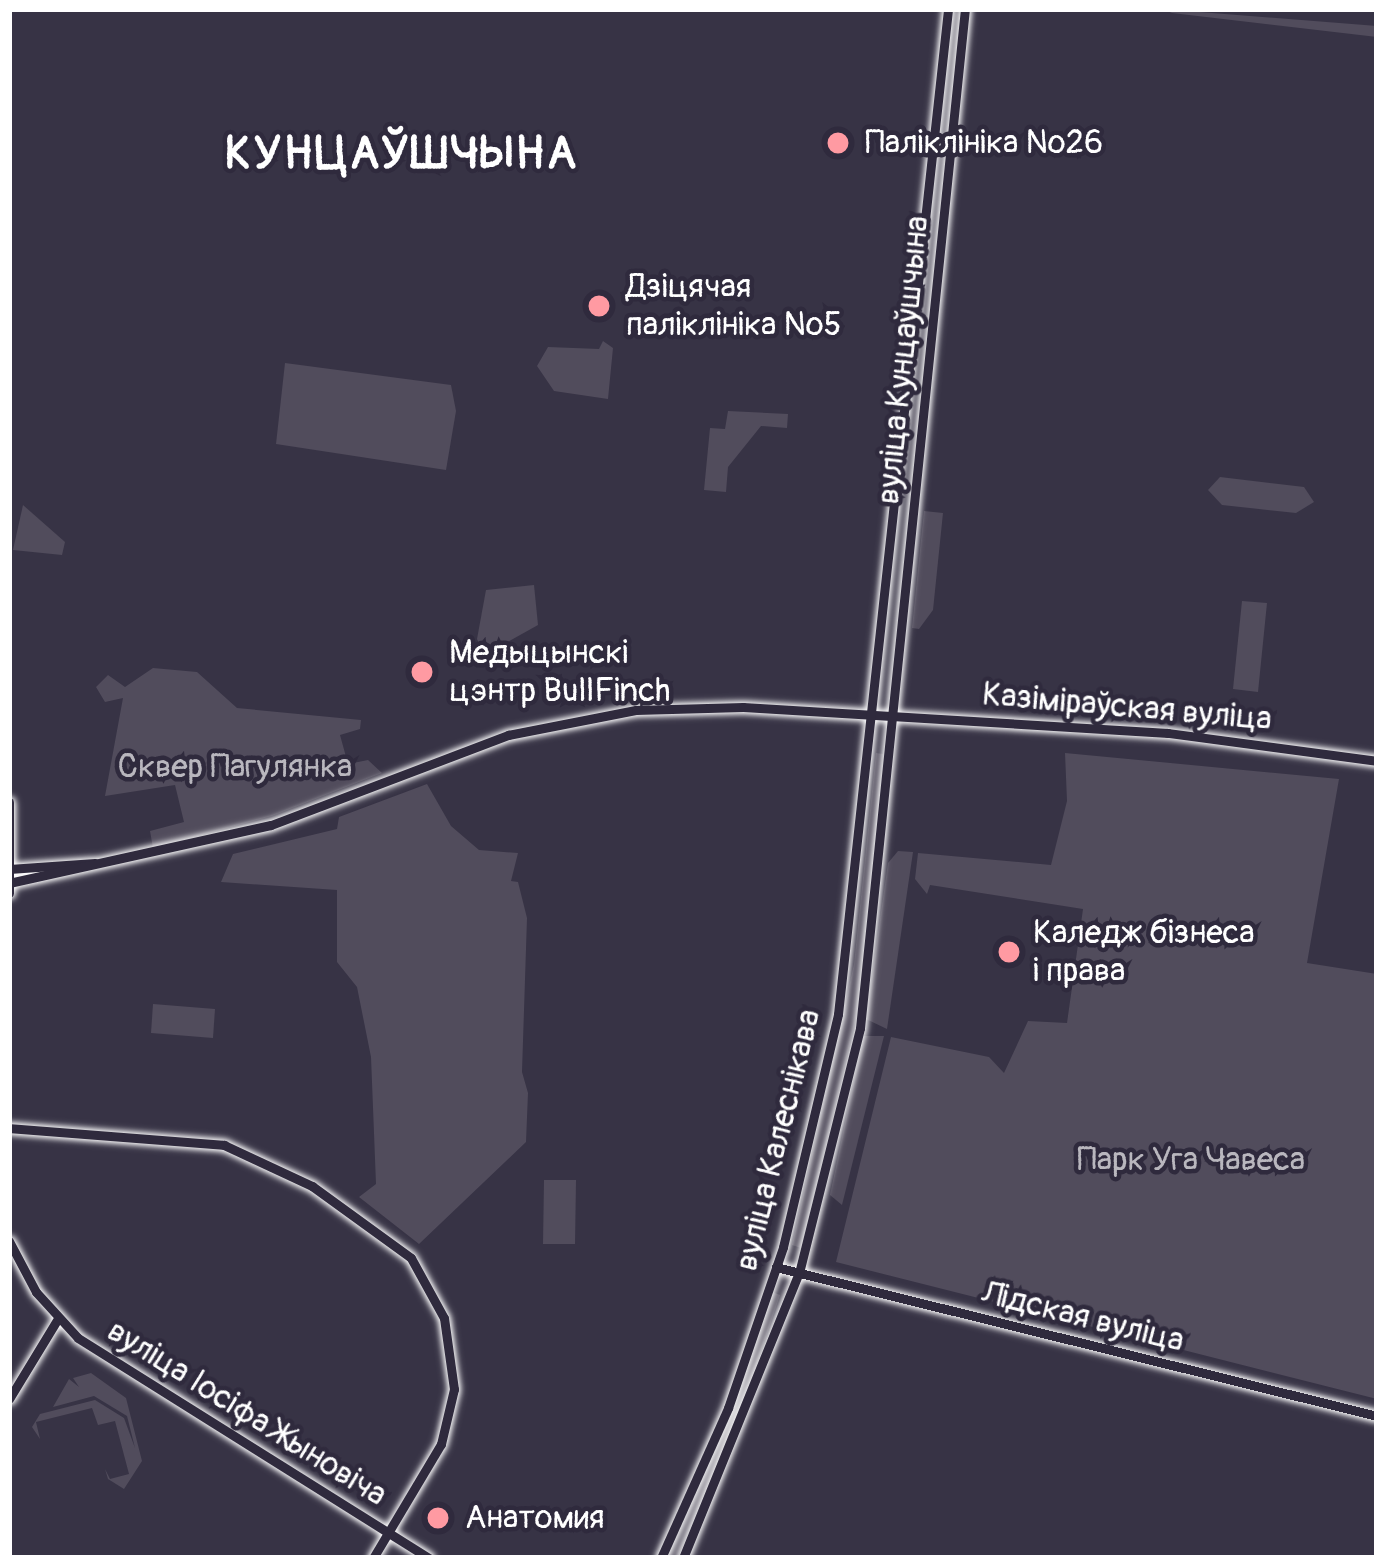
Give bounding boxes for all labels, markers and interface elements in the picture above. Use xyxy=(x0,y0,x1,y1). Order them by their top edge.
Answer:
place label: Паліклініка №26 xyxy=(865,123,1103,163)
marker: Паліклініка №26 xyxy=(822,127,854,159)
district label: КУНЦАЎШЧЫНА xyxy=(225,128,579,182)
street label: вуліца Кунцаўшчына xyxy=(868,214,938,506)
place label: Дзіцячая паліклініка №5 xyxy=(626,267,841,345)
marker: Дзіцячая паліклініка №5 xyxy=(583,290,615,322)
place label: Медыцынскі цэнтр BullFinch xyxy=(449,633,670,711)
marker: Медыцынскі цэнтр BullFinch xyxy=(406,656,438,688)
street label: Казіміраўская вуліца xyxy=(981,675,1273,739)
park label: Сквер Пагулянка xyxy=(118,747,352,787)
place label: Каледж бізнеса і права xyxy=(1033,913,1255,991)
marker: Каледж бізнеса і права xyxy=(996,939,1022,965)
street label: вуліца Калеснікава xyxy=(726,1005,830,1275)
park label: Парк Уга Чавеса xyxy=(1077,1140,1305,1180)
street label: Лідская вуліца xyxy=(978,1273,1188,1361)
street label: вуліца Іосіфа Жыновіча xyxy=(100,1311,394,1515)
place label: Анатомия xyxy=(465,1498,604,1538)
marker: Анатомия xyxy=(422,1502,454,1534)

